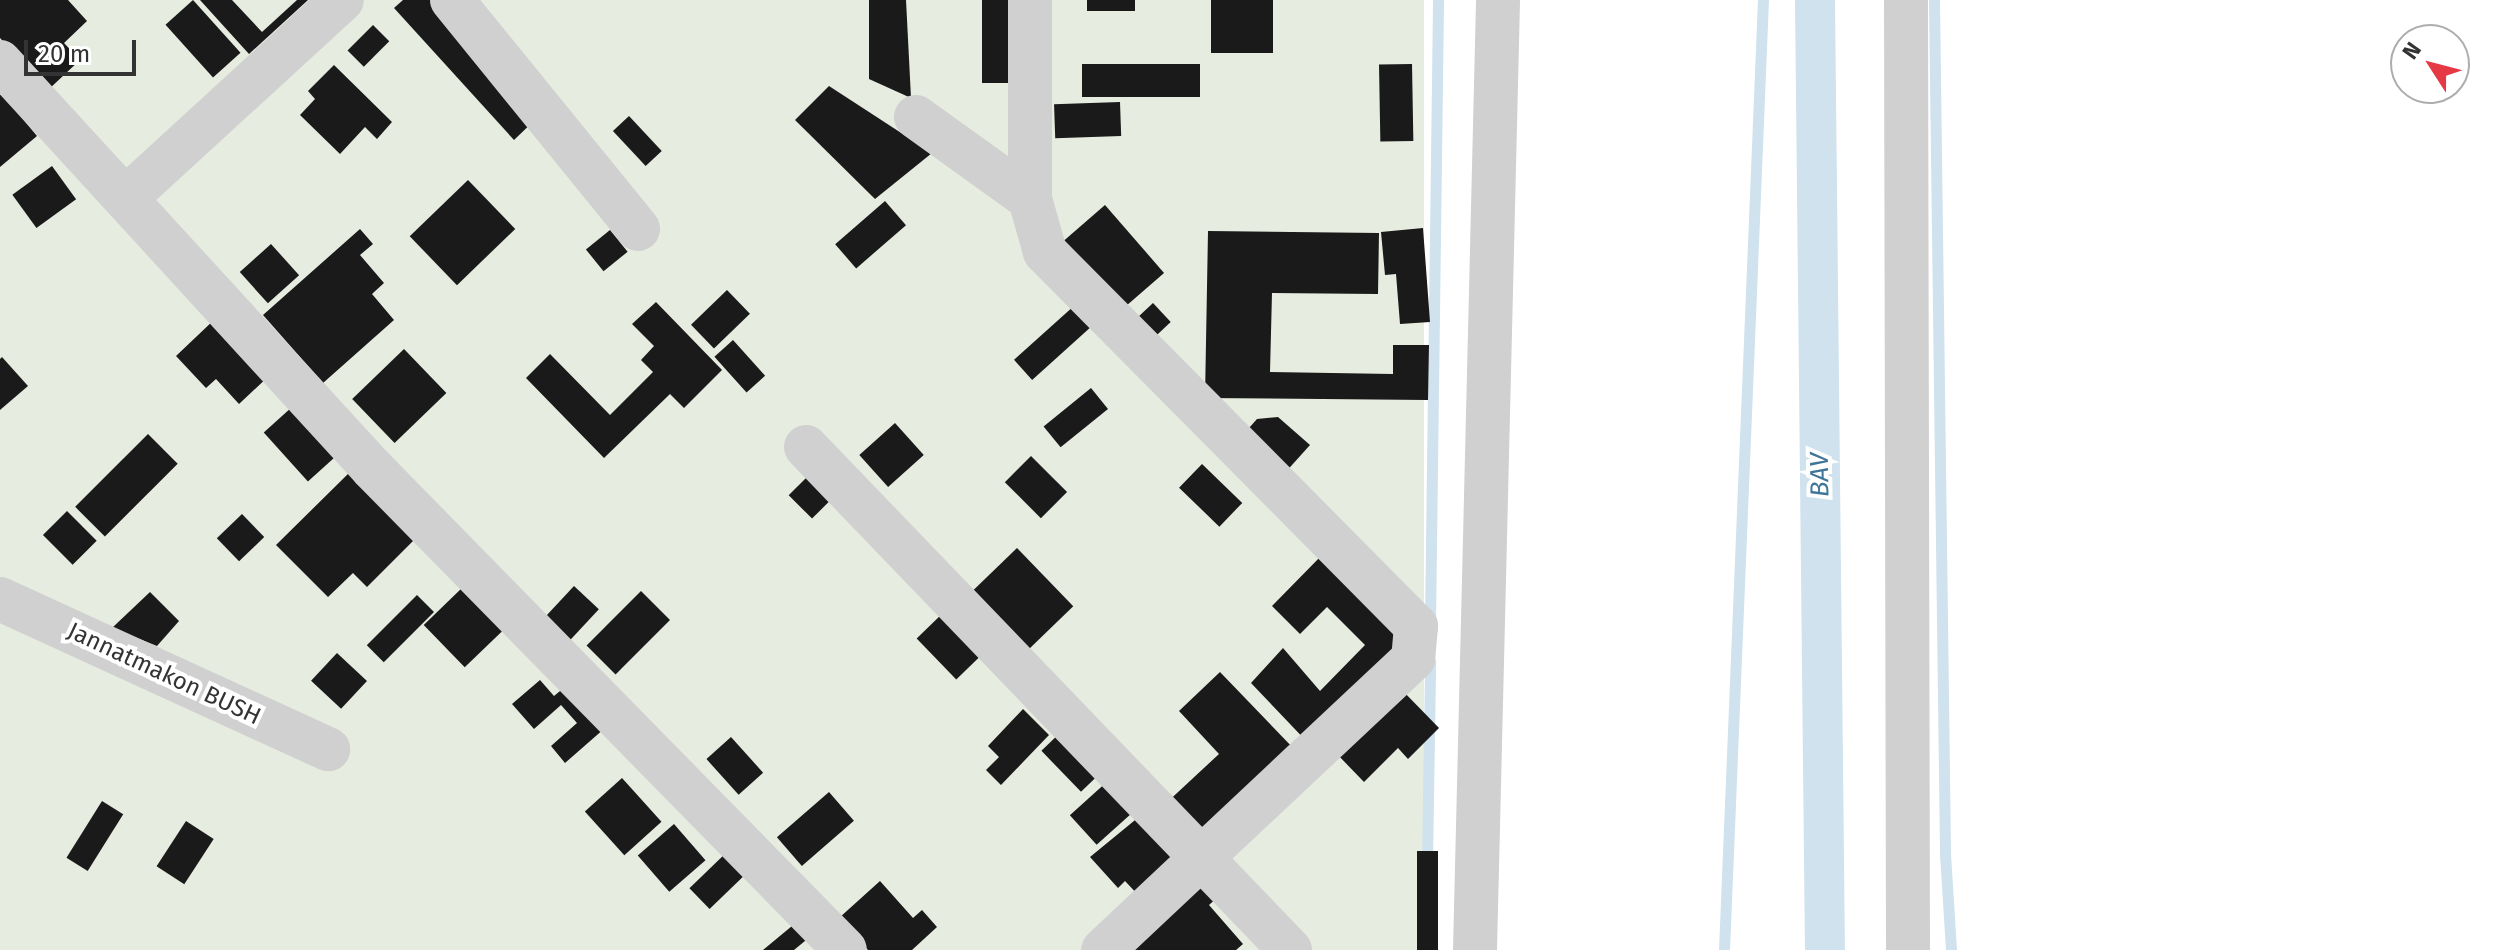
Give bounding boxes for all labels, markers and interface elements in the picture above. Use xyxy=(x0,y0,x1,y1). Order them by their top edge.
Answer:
scale bar xyxy=(28,24,140,74)
north arrow xyxy=(2390,24,2470,104)
text: N xyxy=(2397,37,2427,65)
text: 20 m xyxy=(38,40,90,68)
water label: BAV xyxy=(1804,453,1836,497)
street label: Jannatmakon BUSH xyxy=(63,617,265,731)

